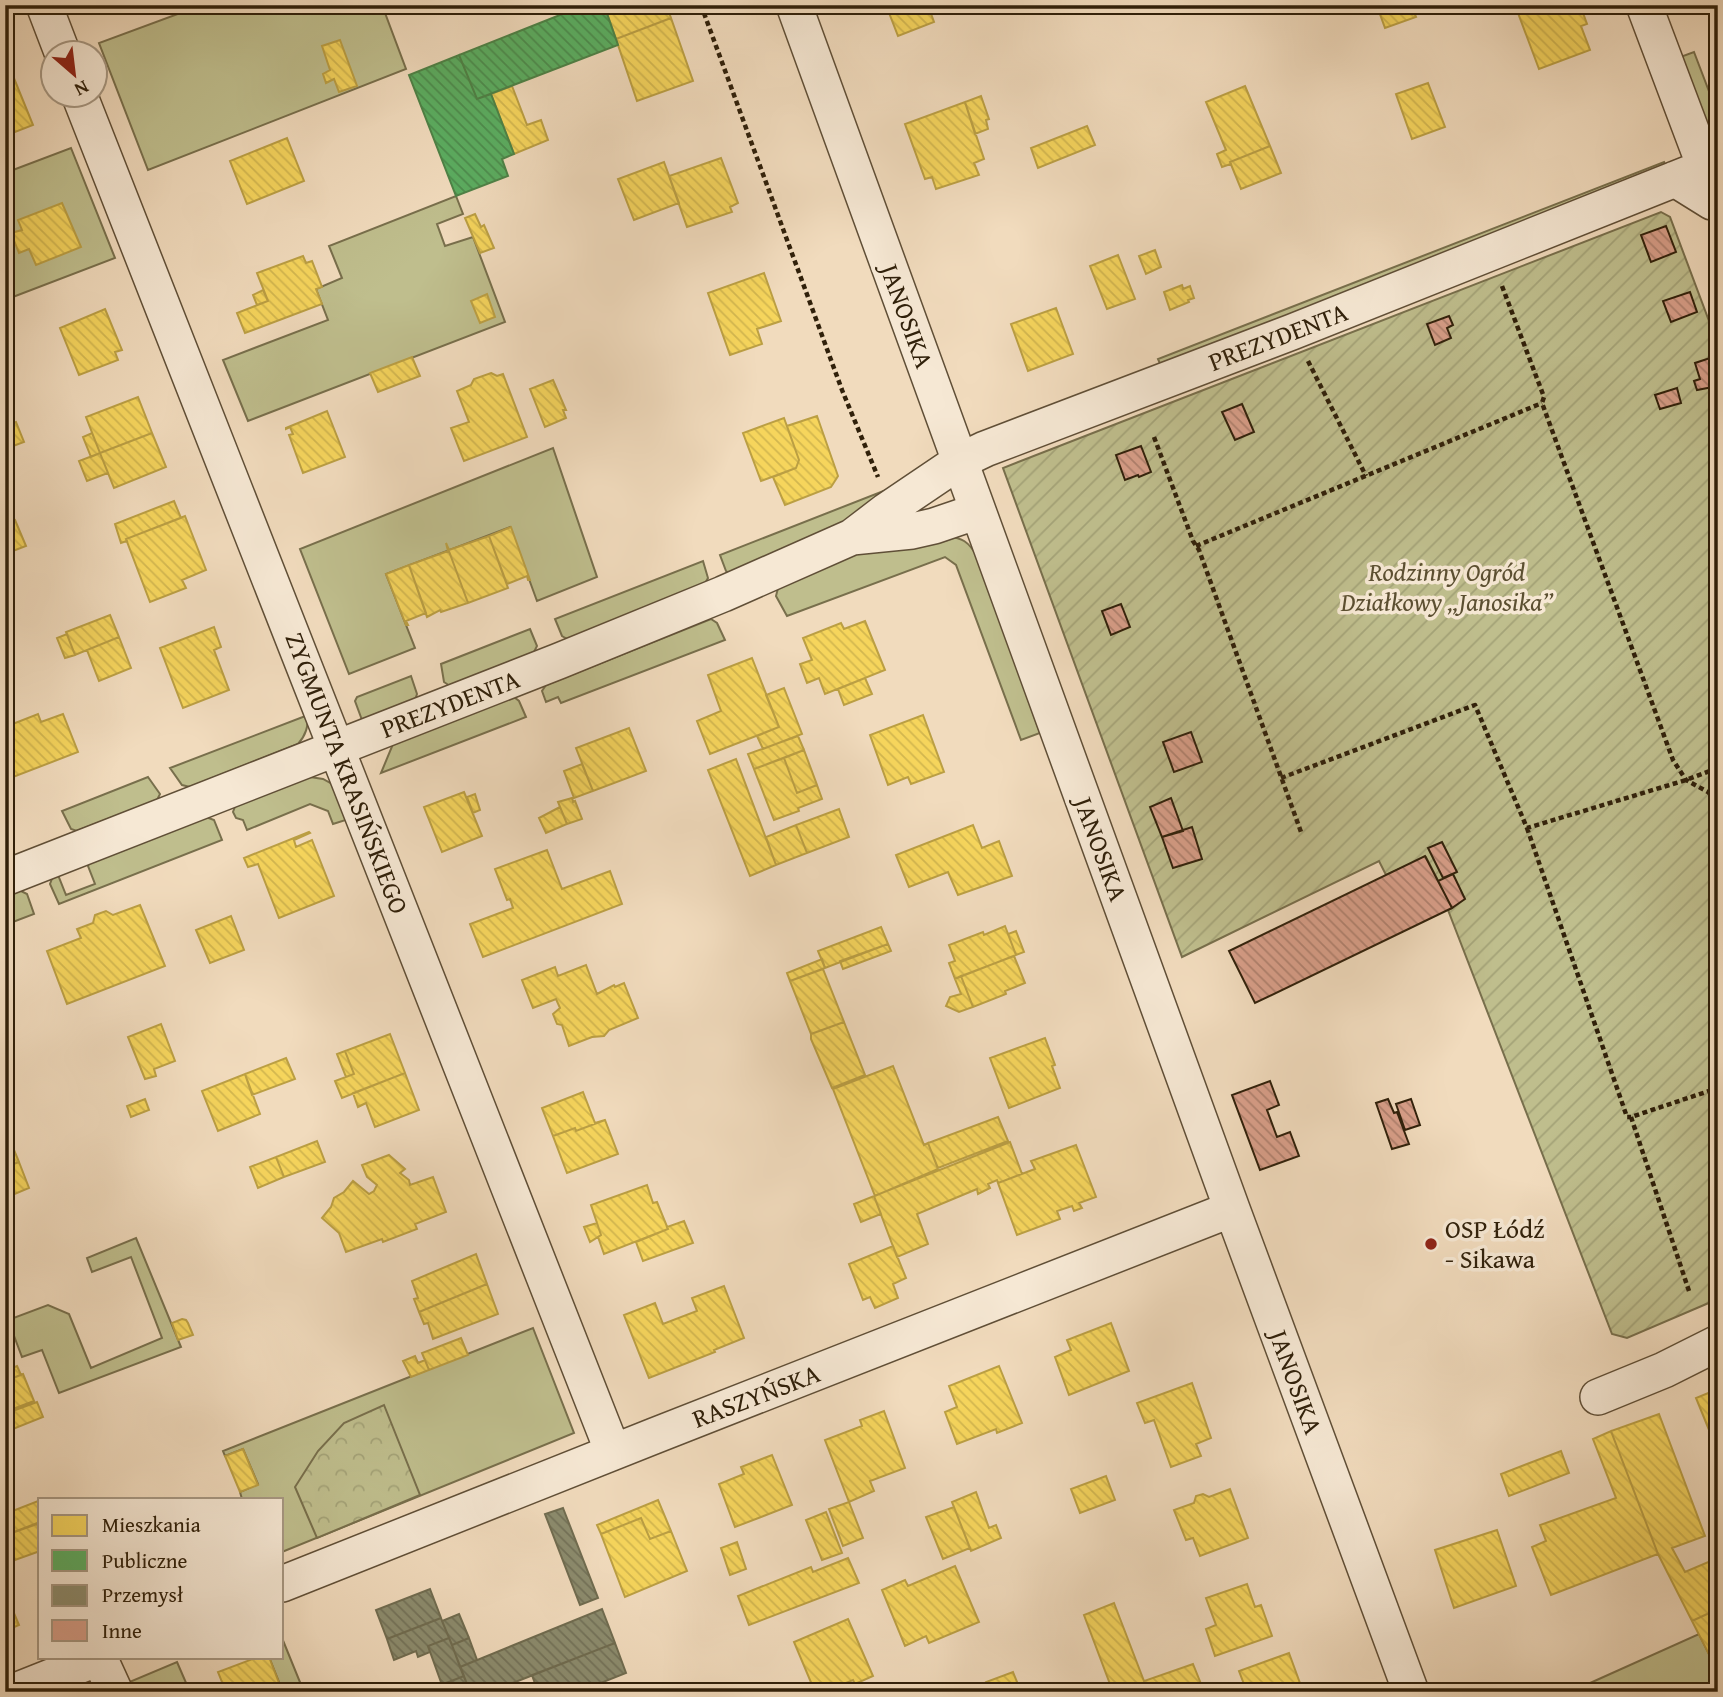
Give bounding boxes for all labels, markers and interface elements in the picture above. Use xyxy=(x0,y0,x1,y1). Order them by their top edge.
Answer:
north arrow xyxy=(38,38,108,108)
text: N xyxy=(70,74,94,104)
street label: JANOSIKA xyxy=(870,255,944,374)
street label: PREZYDENTA xyxy=(1203,292,1353,381)
park label: Rodzinny Ogród Działkowy „Janosika” xyxy=(1340,552,1554,621)
street label: ZYGMUNTA KRASIŃSKIEGO xyxy=(276,626,419,919)
street label: PREZYDENTA xyxy=(375,659,525,748)
street label: JANOSIKA xyxy=(1064,788,1138,907)
place label: OSP Łódź - Sikawa xyxy=(1445,1209,1544,1278)
marker: OSP Łódź - Sikawa xyxy=(1423,1236,1439,1252)
street label: JANOSIKA xyxy=(1259,1321,1333,1440)
street label: RASZYŃSKA xyxy=(686,1353,825,1438)
legend xyxy=(38,1498,284,1658)
text: Mieszkania xyxy=(102,1509,201,1540)
text: Publiczne xyxy=(102,1545,188,1576)
text: Przemysł xyxy=(102,1579,183,1610)
text: Inne xyxy=(102,1615,142,1646)

